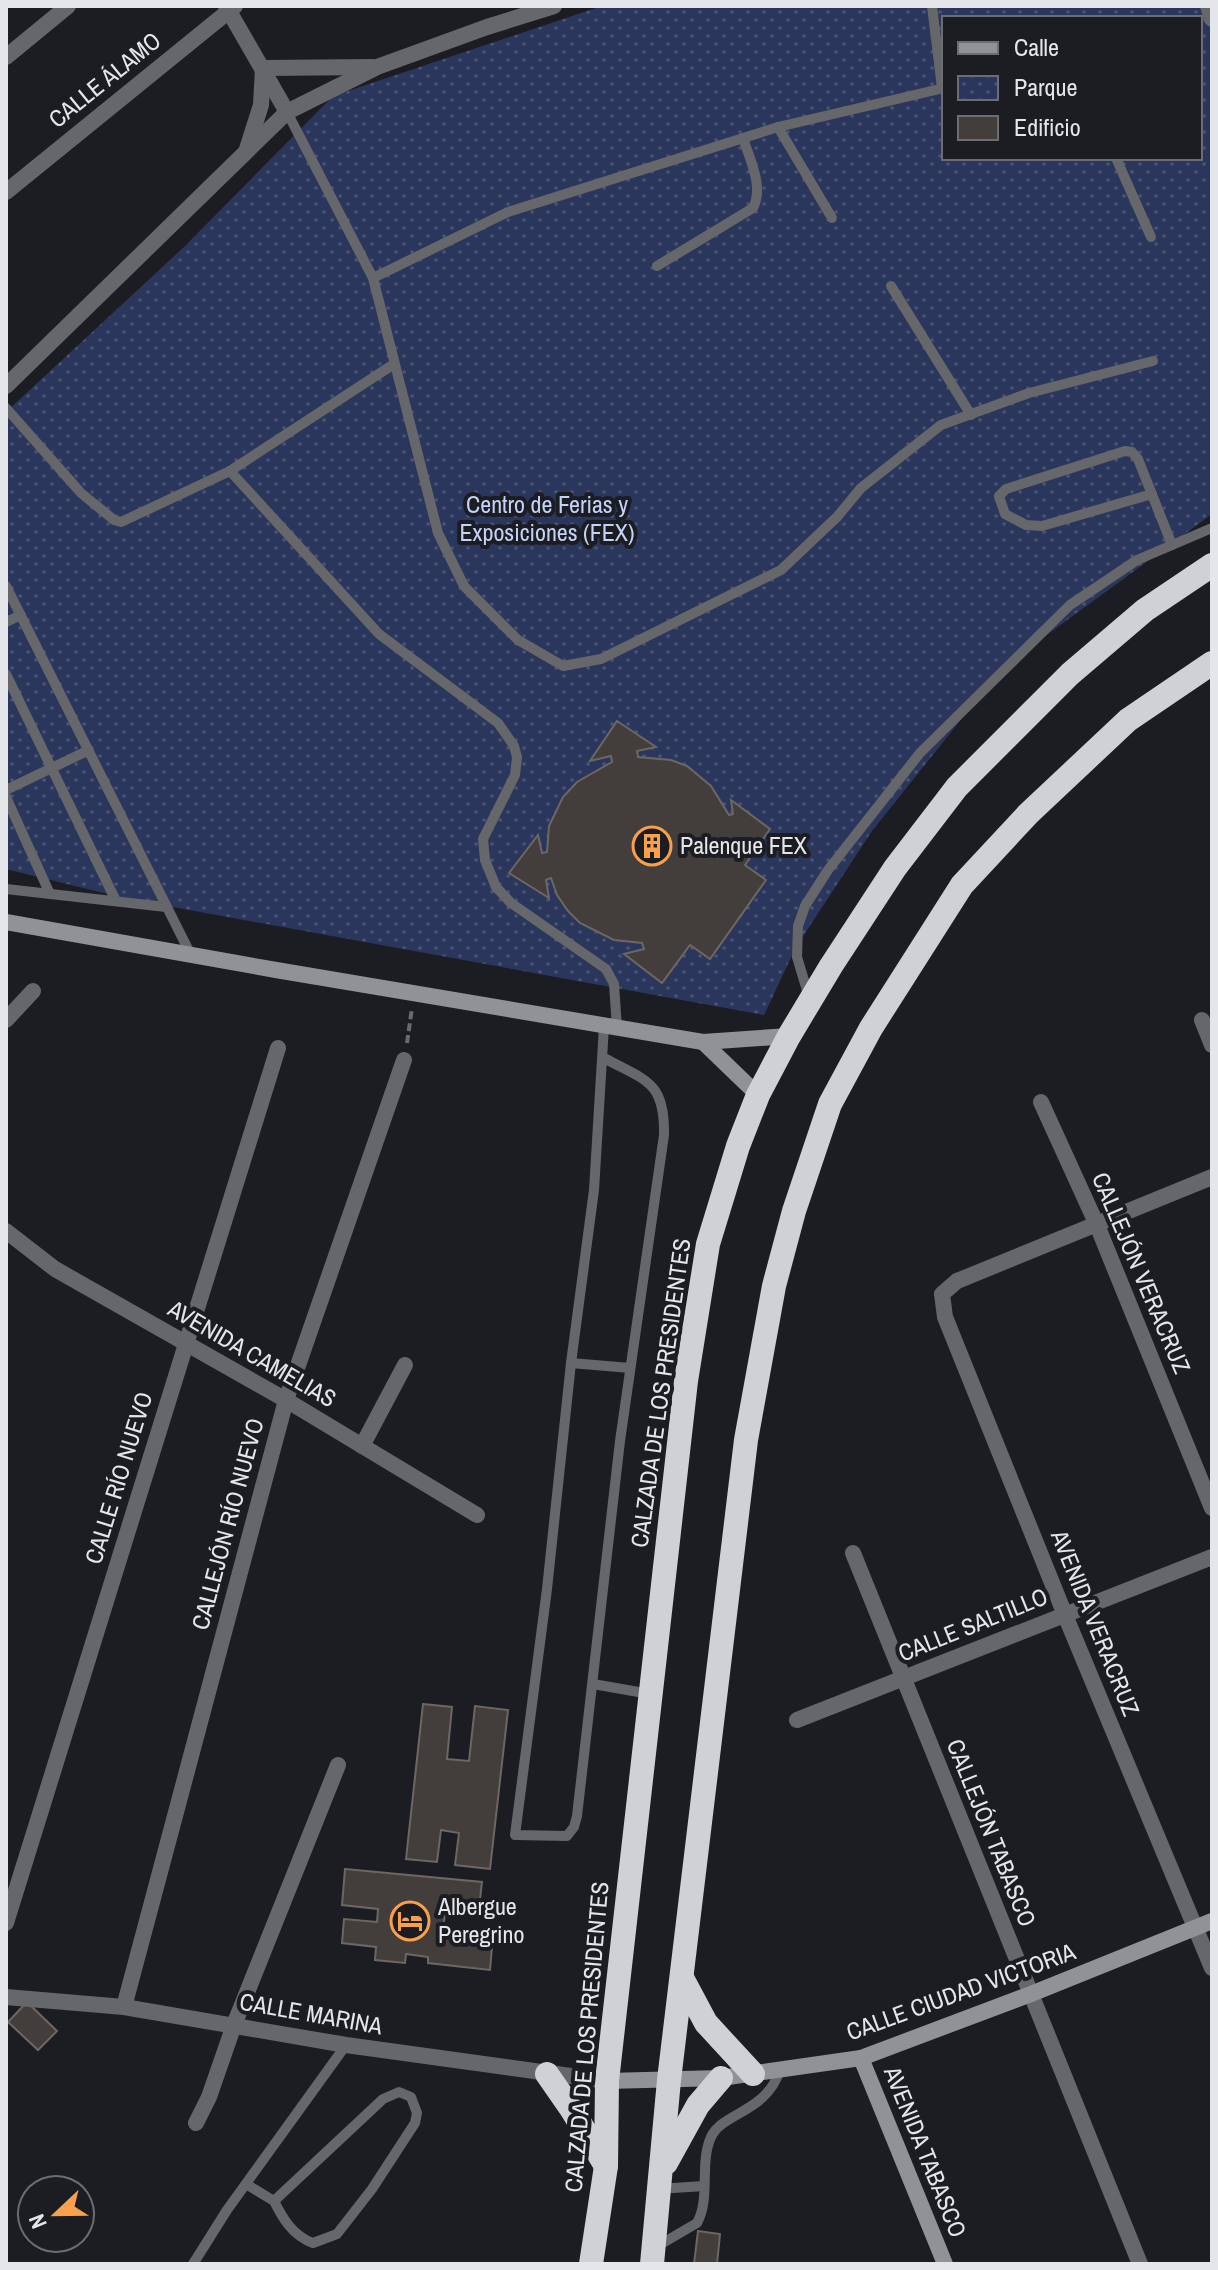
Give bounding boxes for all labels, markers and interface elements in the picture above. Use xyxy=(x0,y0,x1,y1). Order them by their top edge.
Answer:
legend xyxy=(942,16,1202,160)
street label: CALLE ÁLAMO xyxy=(42,24,167,134)
text: Calle xyxy=(1014,31,1059,63)
text: Parque xyxy=(1014,71,1077,103)
text: Edificio xyxy=(1014,111,1081,143)
park label: Centro de Ferias y Exposiciones (FEX) xyxy=(459,488,635,548)
building icon: Palenque FEX xyxy=(631,825,673,867)
place label: Palenque FEX xyxy=(680,829,808,861)
street label: CALLEJÓN VERACRUZ xyxy=(1085,1167,1199,1378)
street label: CALZADA DE LOS PRESIDENTES xyxy=(622,1236,698,1549)
street label: AVENIDA CAMELIAS xyxy=(162,1292,342,1414)
street label: CALLE RÍO NUEVO xyxy=(77,1388,159,1568)
street label: CALLEJÓN RÍO NUEVO xyxy=(183,1414,271,1633)
street label: AVENIDA VERACRUZ xyxy=(1044,1524,1148,1720)
street label: CALLE SALTILLO xyxy=(893,1580,1052,1669)
street label: CALLEJÓN TABASCO xyxy=(940,1734,1044,1931)
street label: CALZADA DE LOS PRESIDENTES xyxy=(556,1880,616,2194)
place label: Albergue Peregrino xyxy=(437,1890,524,1950)
hotel icon: Albergue Peregrino xyxy=(389,1900,431,1942)
street label: CALLE CIUDAD VICTORIA xyxy=(842,1934,1080,2047)
street label: CALLE MARINA xyxy=(237,1985,386,2041)
street label: AVENIDA TABASCO xyxy=(877,2060,975,2242)
north arrow xyxy=(16,2174,96,2254)
text: N xyxy=(21,2210,54,2233)

